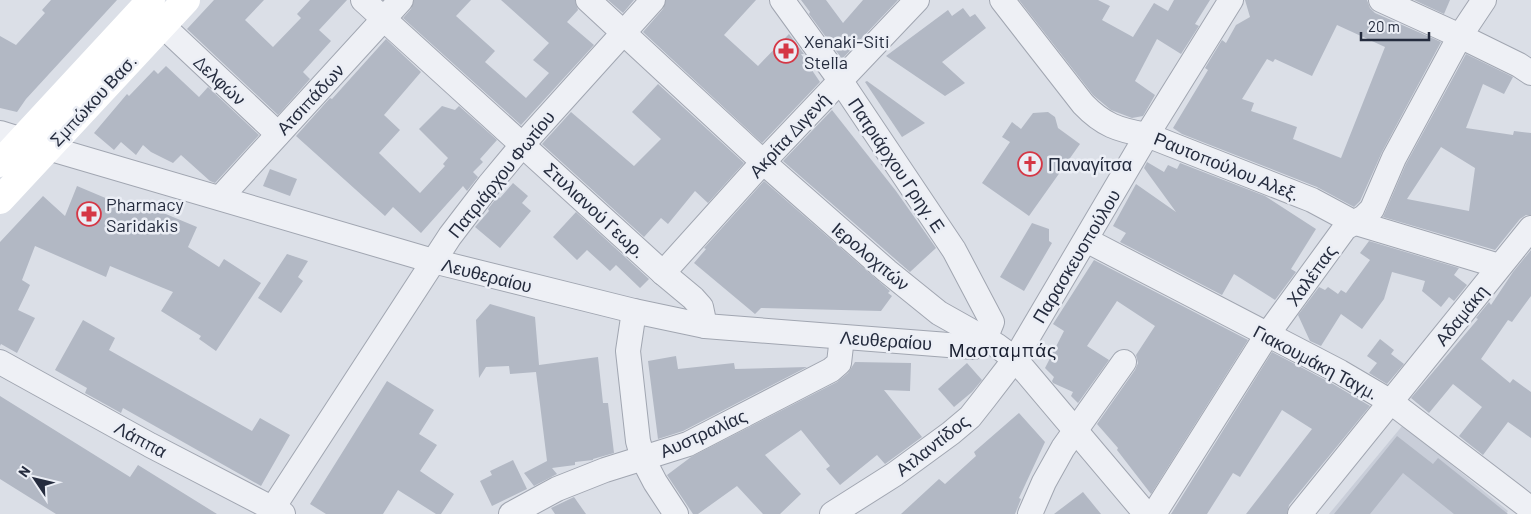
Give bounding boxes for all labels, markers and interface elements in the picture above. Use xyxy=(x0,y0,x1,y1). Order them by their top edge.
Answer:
scale bar xyxy=(1361,10,1428,42)
text: 20 m xyxy=(1368,17,1400,35)
place label: Xenaki-Siti Stella xyxy=(804,30,890,73)
pharmacy icon: Xenaki-Siti Stella xyxy=(773,38,799,64)
street label: Σμπώκου Βασ. xyxy=(45,50,141,150)
street label: Δελφών xyxy=(189,50,251,110)
street label: Ατσιπάδων xyxy=(272,59,348,139)
street label: Ακρίτα Διγενή xyxy=(744,88,834,182)
street label: Πατριάρχου Γρηγ. Ε xyxy=(844,94,950,236)
street label: Πατριάρχου Φωτίου xyxy=(443,106,559,242)
street label: Ραυτοπούλου Αλεξ. xyxy=(1151,127,1303,205)
church icon: Παναγίτσα xyxy=(1017,151,1043,177)
place label: Παναγίτσα xyxy=(1048,153,1132,175)
street label: Στυλιανού Γεωρ. xyxy=(540,158,650,262)
street label: Παρασκευοπούλου xyxy=(1027,185,1125,327)
place label: Pharmacy Saridakis xyxy=(106,193,184,236)
pharmacy icon: Pharmacy Saridakis xyxy=(76,201,102,227)
street label: Ιερολοχιτών xyxy=(828,217,914,295)
street label: Χαλέπας xyxy=(1281,240,1341,310)
street label: Λευθεραίου xyxy=(439,253,535,297)
street label: Αδαμάκη xyxy=(1430,280,1492,350)
street label: Γιακουμάκη Ταγμ. xyxy=(1250,320,1382,404)
street label: Λευθεραίου xyxy=(839,326,933,354)
district label: Μασταμπάς xyxy=(949,338,1057,361)
street label: Αυστραλίας xyxy=(656,404,750,462)
street label: Ατλαντίδος xyxy=(891,409,973,480)
street label: Λάππα xyxy=(111,416,171,462)
north arrow xyxy=(10,454,60,504)
text: N xyxy=(14,463,34,480)

